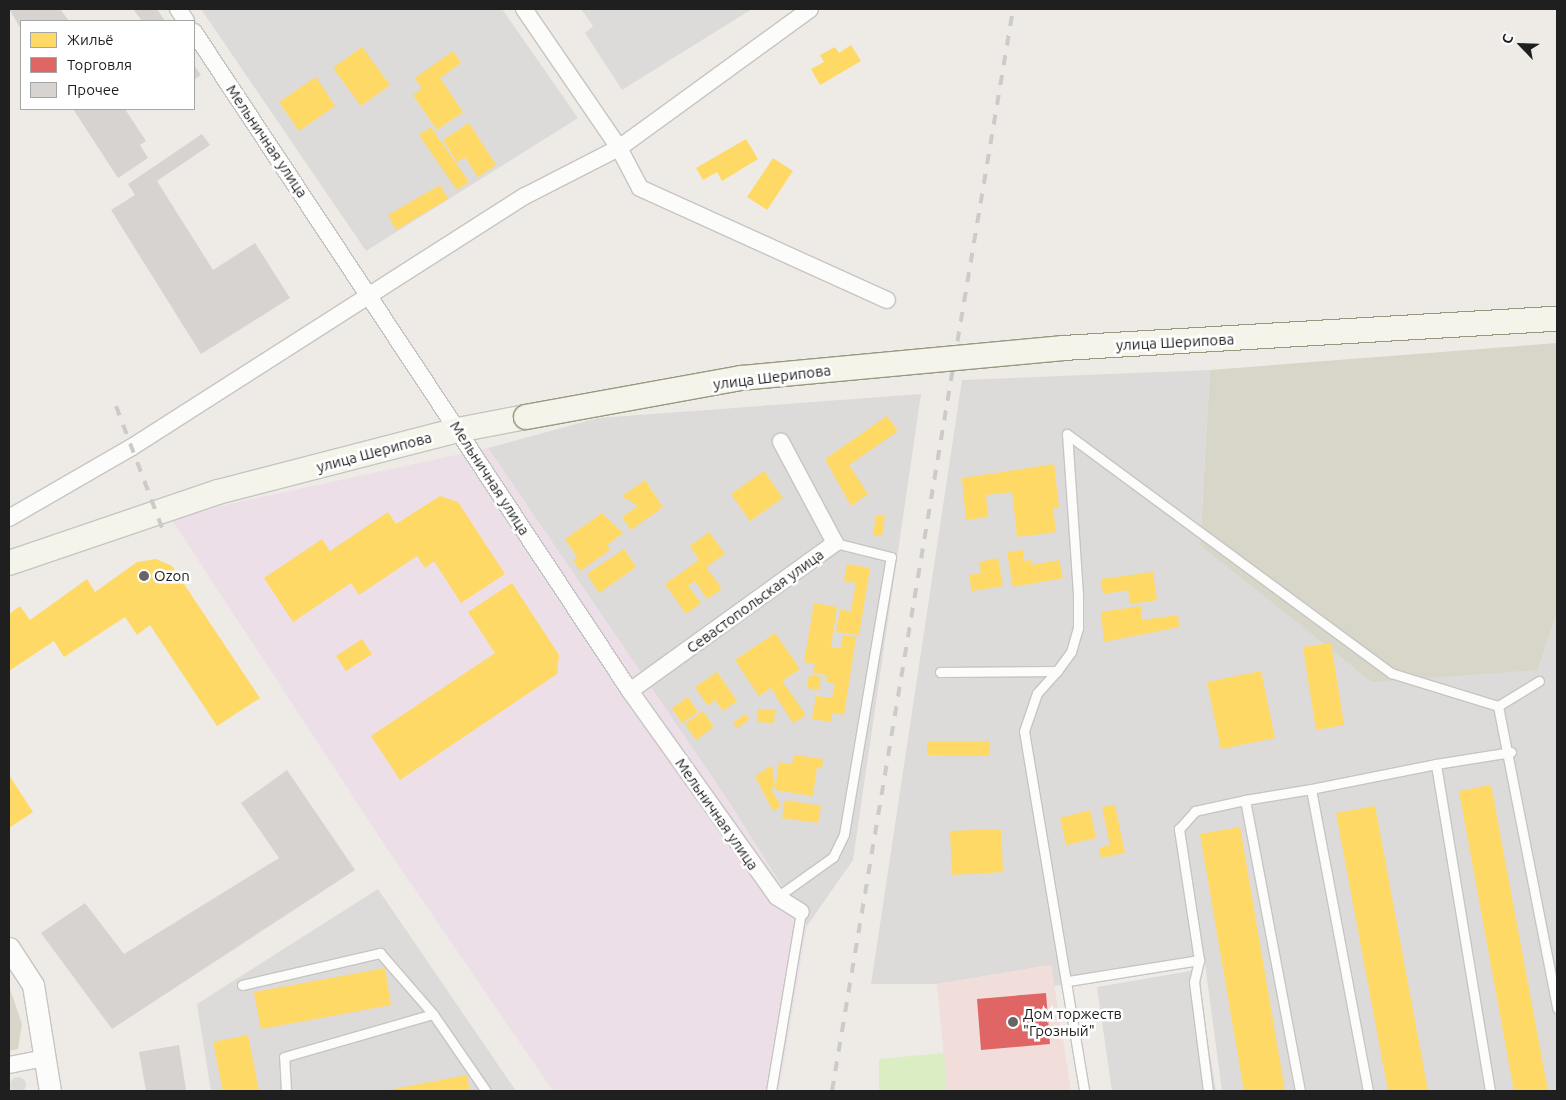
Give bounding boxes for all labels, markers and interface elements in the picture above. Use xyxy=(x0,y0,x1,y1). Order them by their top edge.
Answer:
legend xyxy=(20,20,195,110)
north arrow xyxy=(1496,20,1546,70)
text: Жильё xyxy=(67,31,114,48)
text: С xyxy=(1498,32,1516,46)
text: Торговля xyxy=(67,56,132,73)
text: Прочее xyxy=(67,81,119,98)
street label: Мельничная улица xyxy=(223,81,311,201)
street label: улица Шерипова xyxy=(1115,330,1235,354)
street label: улица Шерипова xyxy=(712,361,832,393)
street label: Мельничная улица xyxy=(446,418,534,538)
street label: улица Шерипова xyxy=(314,428,434,476)
street label: Севастопольская улица xyxy=(683,545,827,657)
place label: Ozon xyxy=(154,567,190,585)
marker: Ozon xyxy=(138,570,150,582)
street label: Мельничная улица xyxy=(672,755,762,873)
place label: Дом торжеств "Грозный" xyxy=(1023,1004,1122,1039)
marker: Дом торжеств "Грозный" xyxy=(1007,1016,1019,1028)

